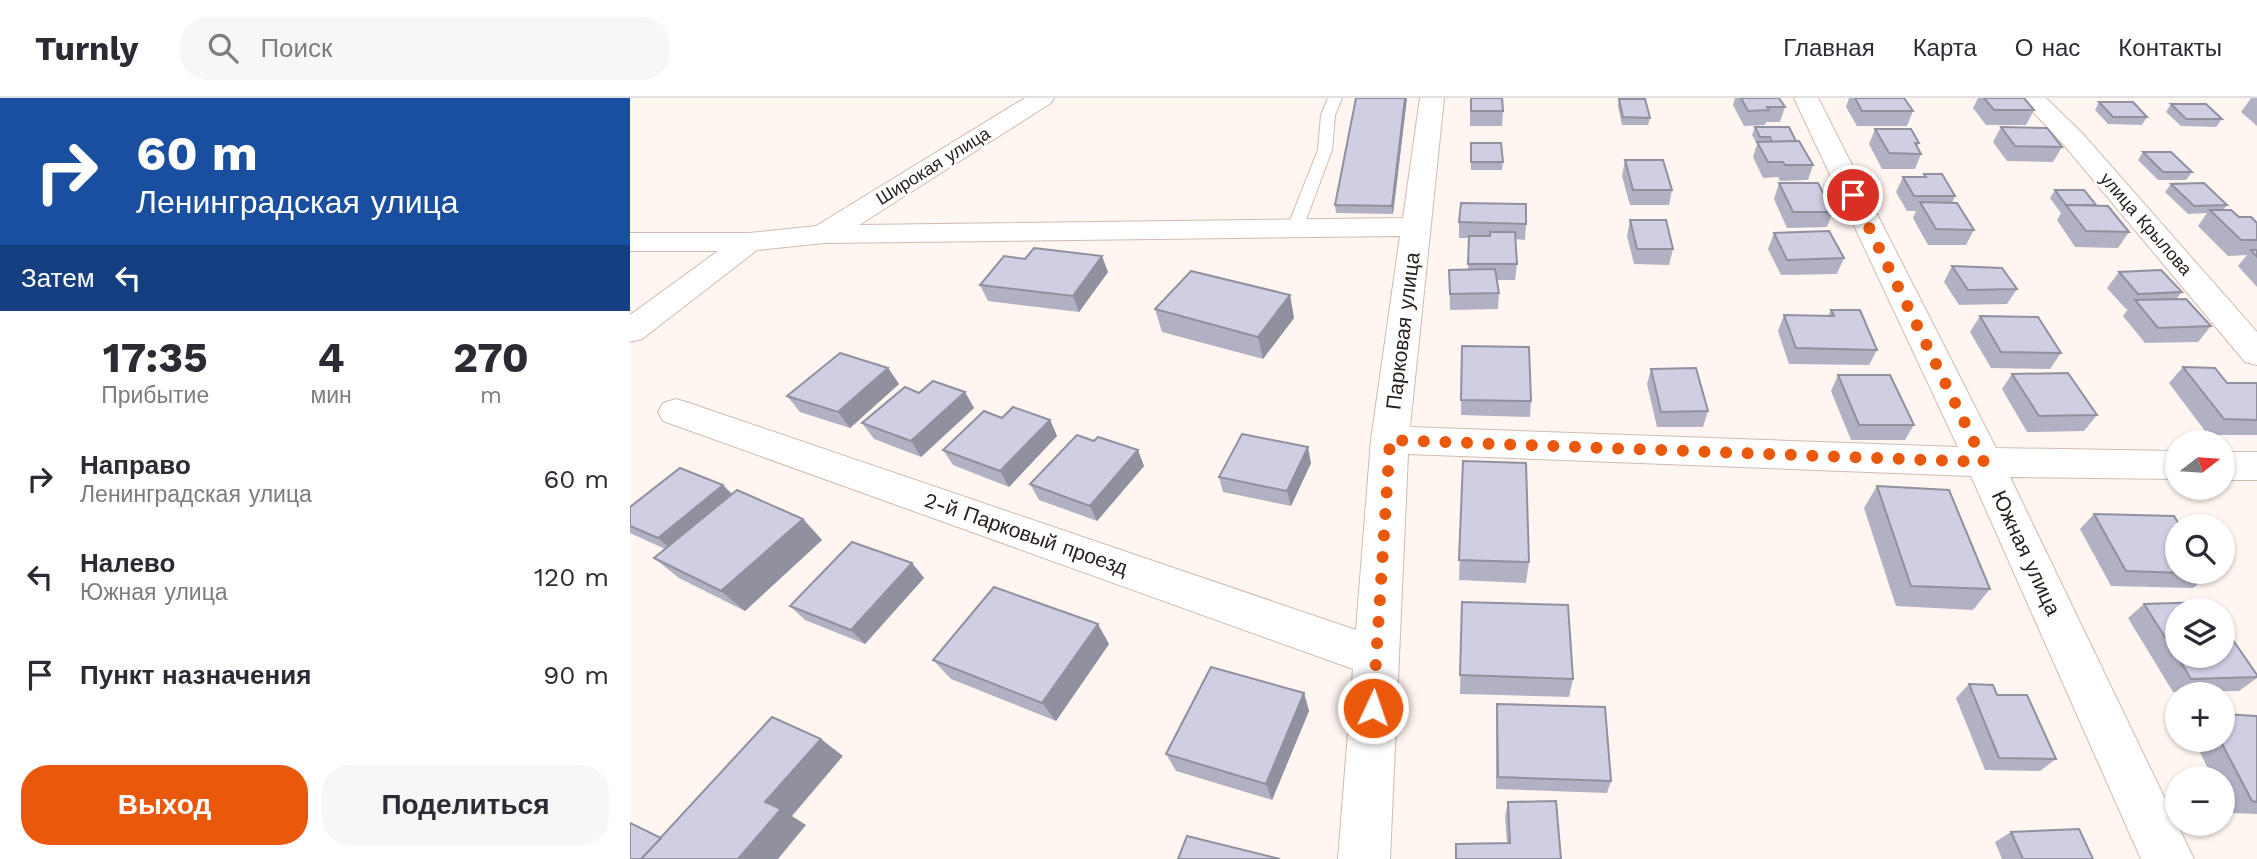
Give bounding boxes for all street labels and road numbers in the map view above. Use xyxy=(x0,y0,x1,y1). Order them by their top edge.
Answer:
street label: Широкая улица xyxy=(872,122,994,209)
street label: улица Крылова xyxy=(2096,168,2197,280)
street label: Парковая улица xyxy=(1380,250,1425,411)
street label: Южная улица xyxy=(1987,486,2066,619)
street label: 2-й Парковый проезд xyxy=(921,487,1131,580)

